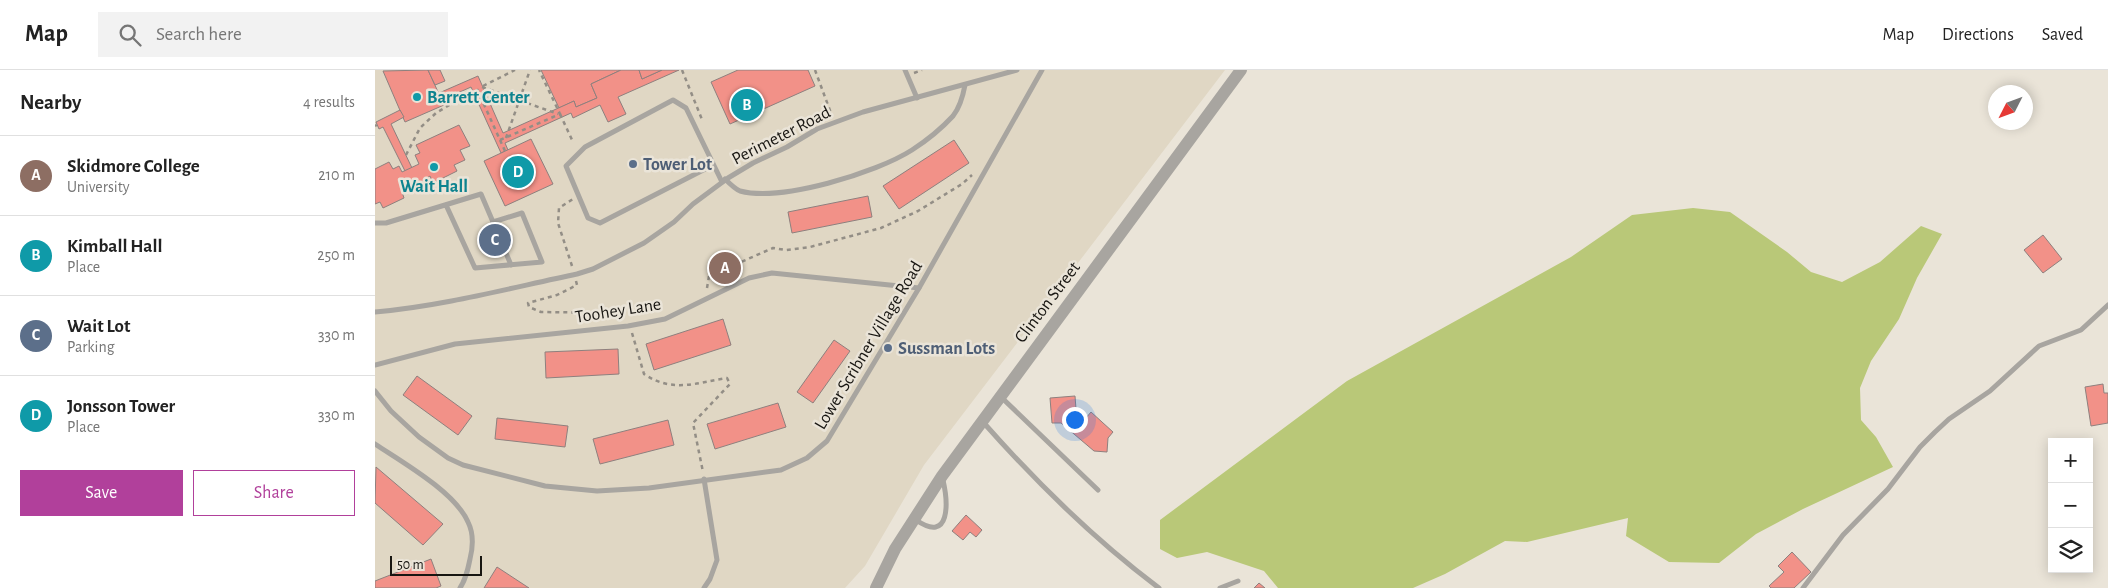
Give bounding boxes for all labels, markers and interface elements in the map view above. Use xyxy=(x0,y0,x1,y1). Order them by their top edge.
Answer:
search box xyxy=(98,12,448,57)
icon: search xyxy=(116,21,144,49)
text: Map xyxy=(25,22,68,46)
text: Search here xyxy=(156,25,242,44)
text: Map xyxy=(1883,26,1914,44)
text: Directions xyxy=(1942,26,2014,44)
text: Saved xyxy=(2042,26,2083,44)
north arrow xyxy=(1988,85,2033,130)
pin: B xyxy=(731,86,763,124)
place label: Barrett Center xyxy=(427,89,530,107)
marker: Barrett Center xyxy=(411,91,423,103)
text: Nearby xyxy=(20,92,81,113)
text: 4 results xyxy=(303,94,355,110)
street label: Perimeter Road xyxy=(729,103,834,168)
pin: D xyxy=(502,153,534,191)
place label: Tower Lot xyxy=(643,156,712,174)
text: Skidmore College xyxy=(67,157,200,176)
marker: Tower Lot xyxy=(627,158,639,170)
marker: Wait Hall xyxy=(428,161,440,173)
text: A xyxy=(31,167,41,183)
text: 210 m xyxy=(318,167,355,183)
place label: Wait Hall xyxy=(400,178,468,196)
text: University xyxy=(67,179,130,195)
pin: C xyxy=(479,221,511,259)
text: Kimball Hall xyxy=(67,237,162,256)
text: B xyxy=(31,247,41,263)
text: 250 m xyxy=(317,247,355,263)
pin: A xyxy=(709,249,741,287)
street label: Lower Scribner Village Road xyxy=(811,258,926,433)
text: Place xyxy=(67,259,100,275)
street label: Clinton Street xyxy=(1012,259,1084,346)
street label: Toohey Lane xyxy=(574,295,662,327)
text: Wait Lot xyxy=(67,317,130,336)
text: C xyxy=(32,327,40,343)
text: 330 m xyxy=(318,327,355,343)
text: Parking xyxy=(67,339,115,355)
place label: Sussman Lots xyxy=(898,340,995,358)
marker: Sussman Lots xyxy=(882,342,894,354)
text: Jonsson Tower xyxy=(67,397,175,416)
text: D xyxy=(31,407,41,423)
text: 330 m xyxy=(318,407,355,423)
your location xyxy=(1062,407,1088,433)
text: Place xyxy=(67,419,100,435)
map controls xyxy=(2048,438,2093,573)
button: + xyxy=(2048,438,2093,483)
button: Save xyxy=(20,470,183,516)
button: Share xyxy=(193,470,355,516)
button: − xyxy=(2048,483,2093,528)
button: layers xyxy=(2048,528,2093,573)
scale bar xyxy=(390,553,483,576)
text: 50 m xyxy=(397,558,424,572)

